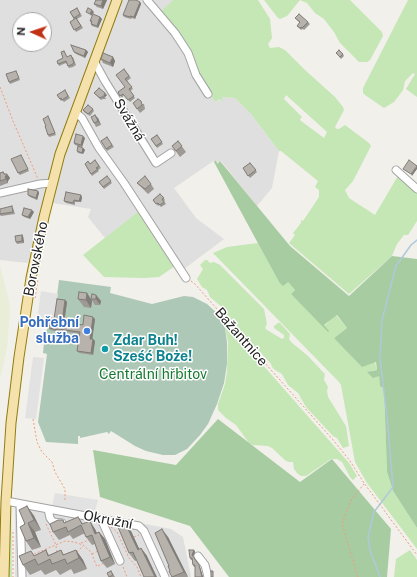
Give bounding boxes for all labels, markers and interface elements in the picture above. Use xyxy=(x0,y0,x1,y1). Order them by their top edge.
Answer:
north arrow xyxy=(12,12,52,52)
text: N xyxy=(15,27,27,36)
street label: Svážná xyxy=(110,96,148,144)
street label: Borovského xyxy=(21,220,51,298)
street label: Bažantnice xyxy=(211,304,271,370)
place label: Pohřební služba xyxy=(19,315,79,348)
marker: Pohřební služba xyxy=(82,326,92,336)
place label: Zdar Buh! Sześć Boże! xyxy=(113,333,192,366)
marker: Zdar Buh! Sześć Boże! xyxy=(100,344,110,354)
park label: Centrální hřbitov xyxy=(99,367,207,383)
street label: Okružní xyxy=(82,507,134,533)

